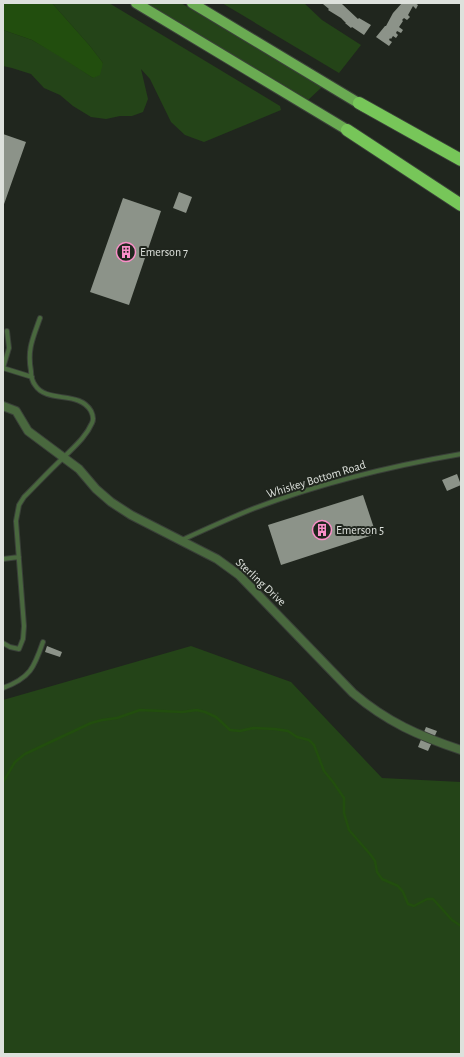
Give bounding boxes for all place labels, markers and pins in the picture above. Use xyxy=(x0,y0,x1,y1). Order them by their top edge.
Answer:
building icon: Emerson 7 xyxy=(115,241,137,263)
place label: Emerson 7 xyxy=(140,246,188,258)
building icon: Emerson 5 xyxy=(311,519,333,541)
place label: Emerson 5 xyxy=(336,524,384,536)

